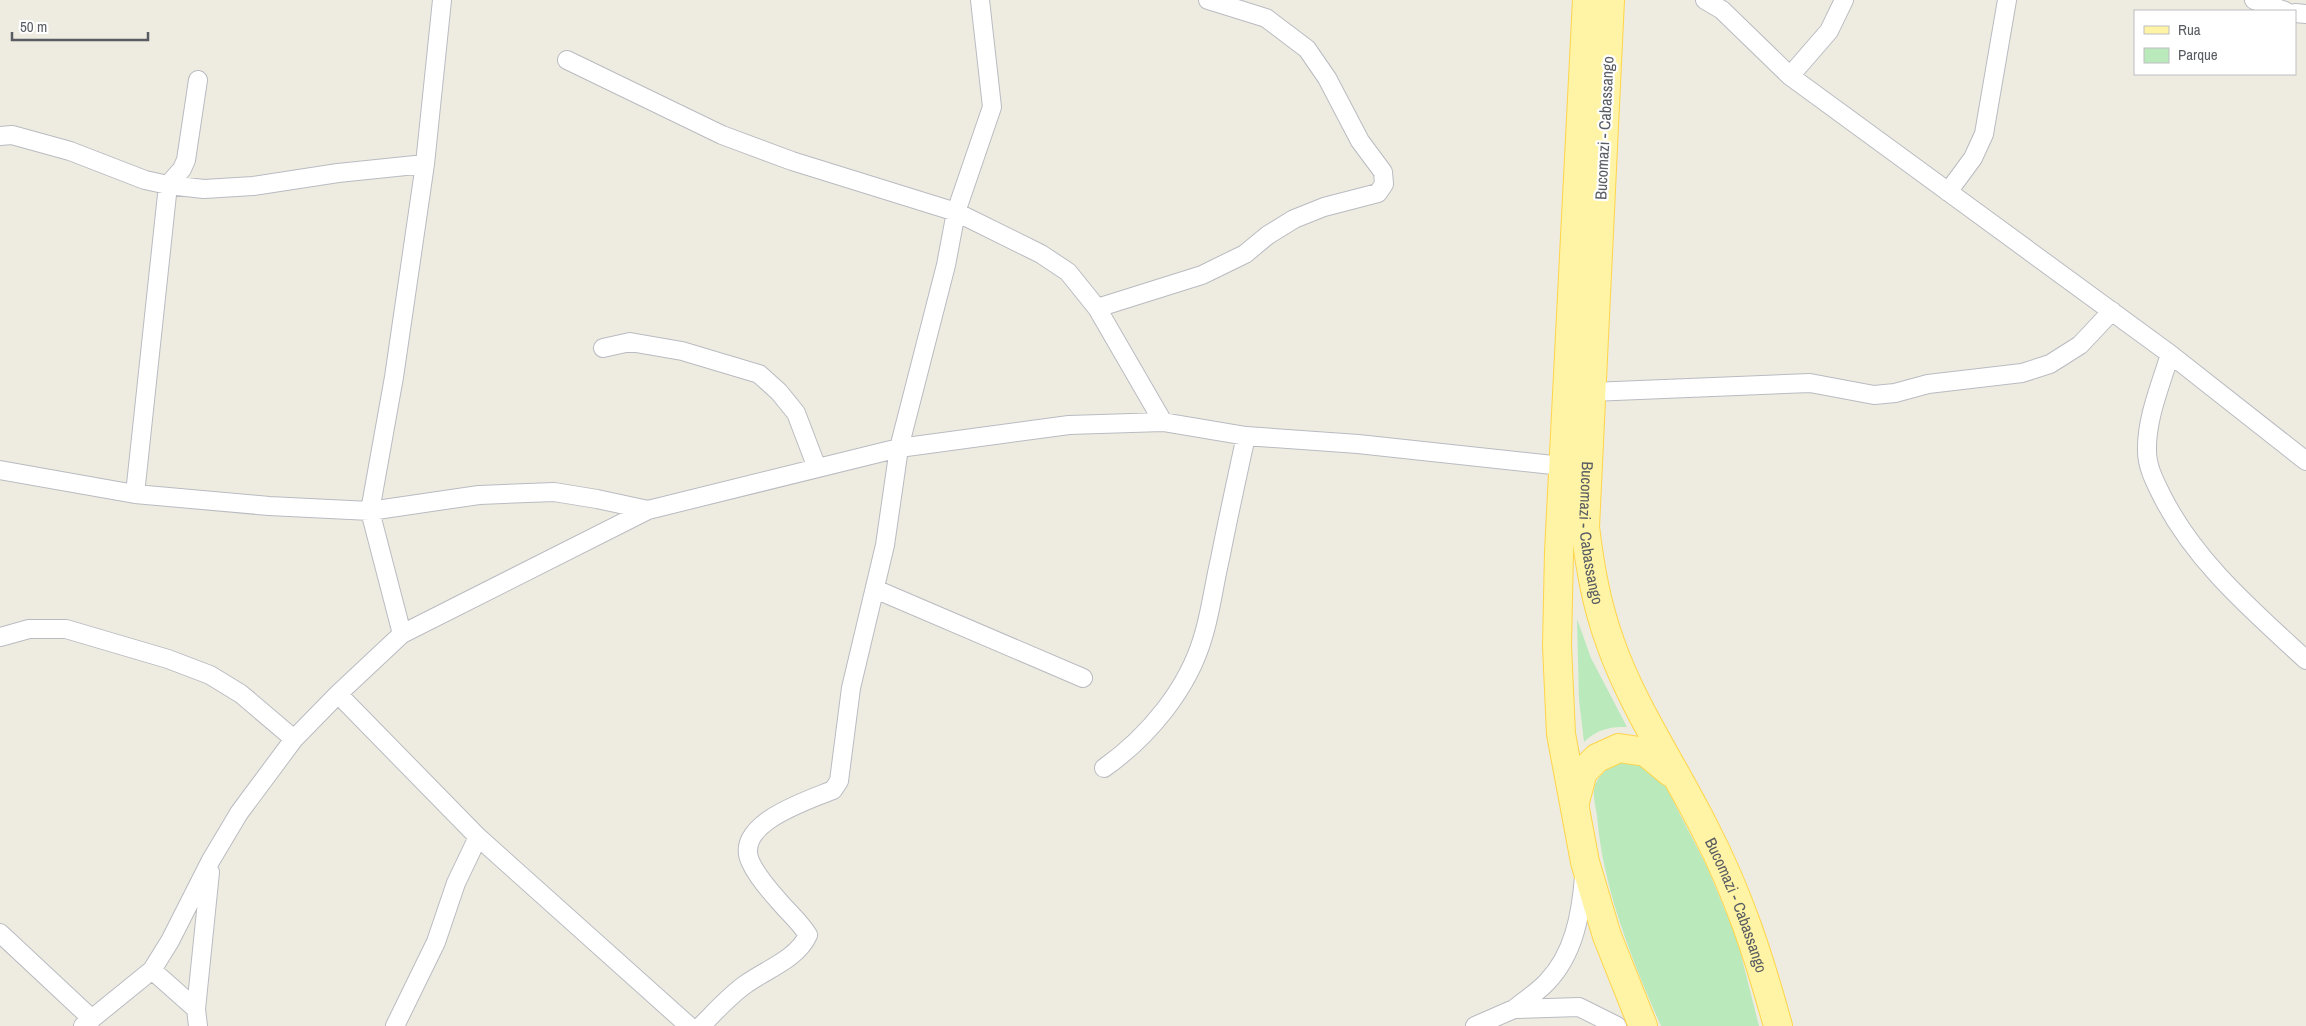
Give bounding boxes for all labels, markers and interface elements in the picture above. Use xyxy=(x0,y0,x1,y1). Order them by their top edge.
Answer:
scale bar xyxy=(12,10,149,42)
legend xyxy=(2134,10,2296,75)
text: 50 m xyxy=(20,16,47,37)
text: Rua xyxy=(2178,19,2201,40)
text: Parque xyxy=(2178,44,2218,65)
street label: Bucomazi - Cabassango xyxy=(1589,56,1619,200)
street label: Bucomazi - Cabassango xyxy=(1574,461,1609,607)
street label: Bucomazi - Cabassango xyxy=(1700,834,1773,975)

